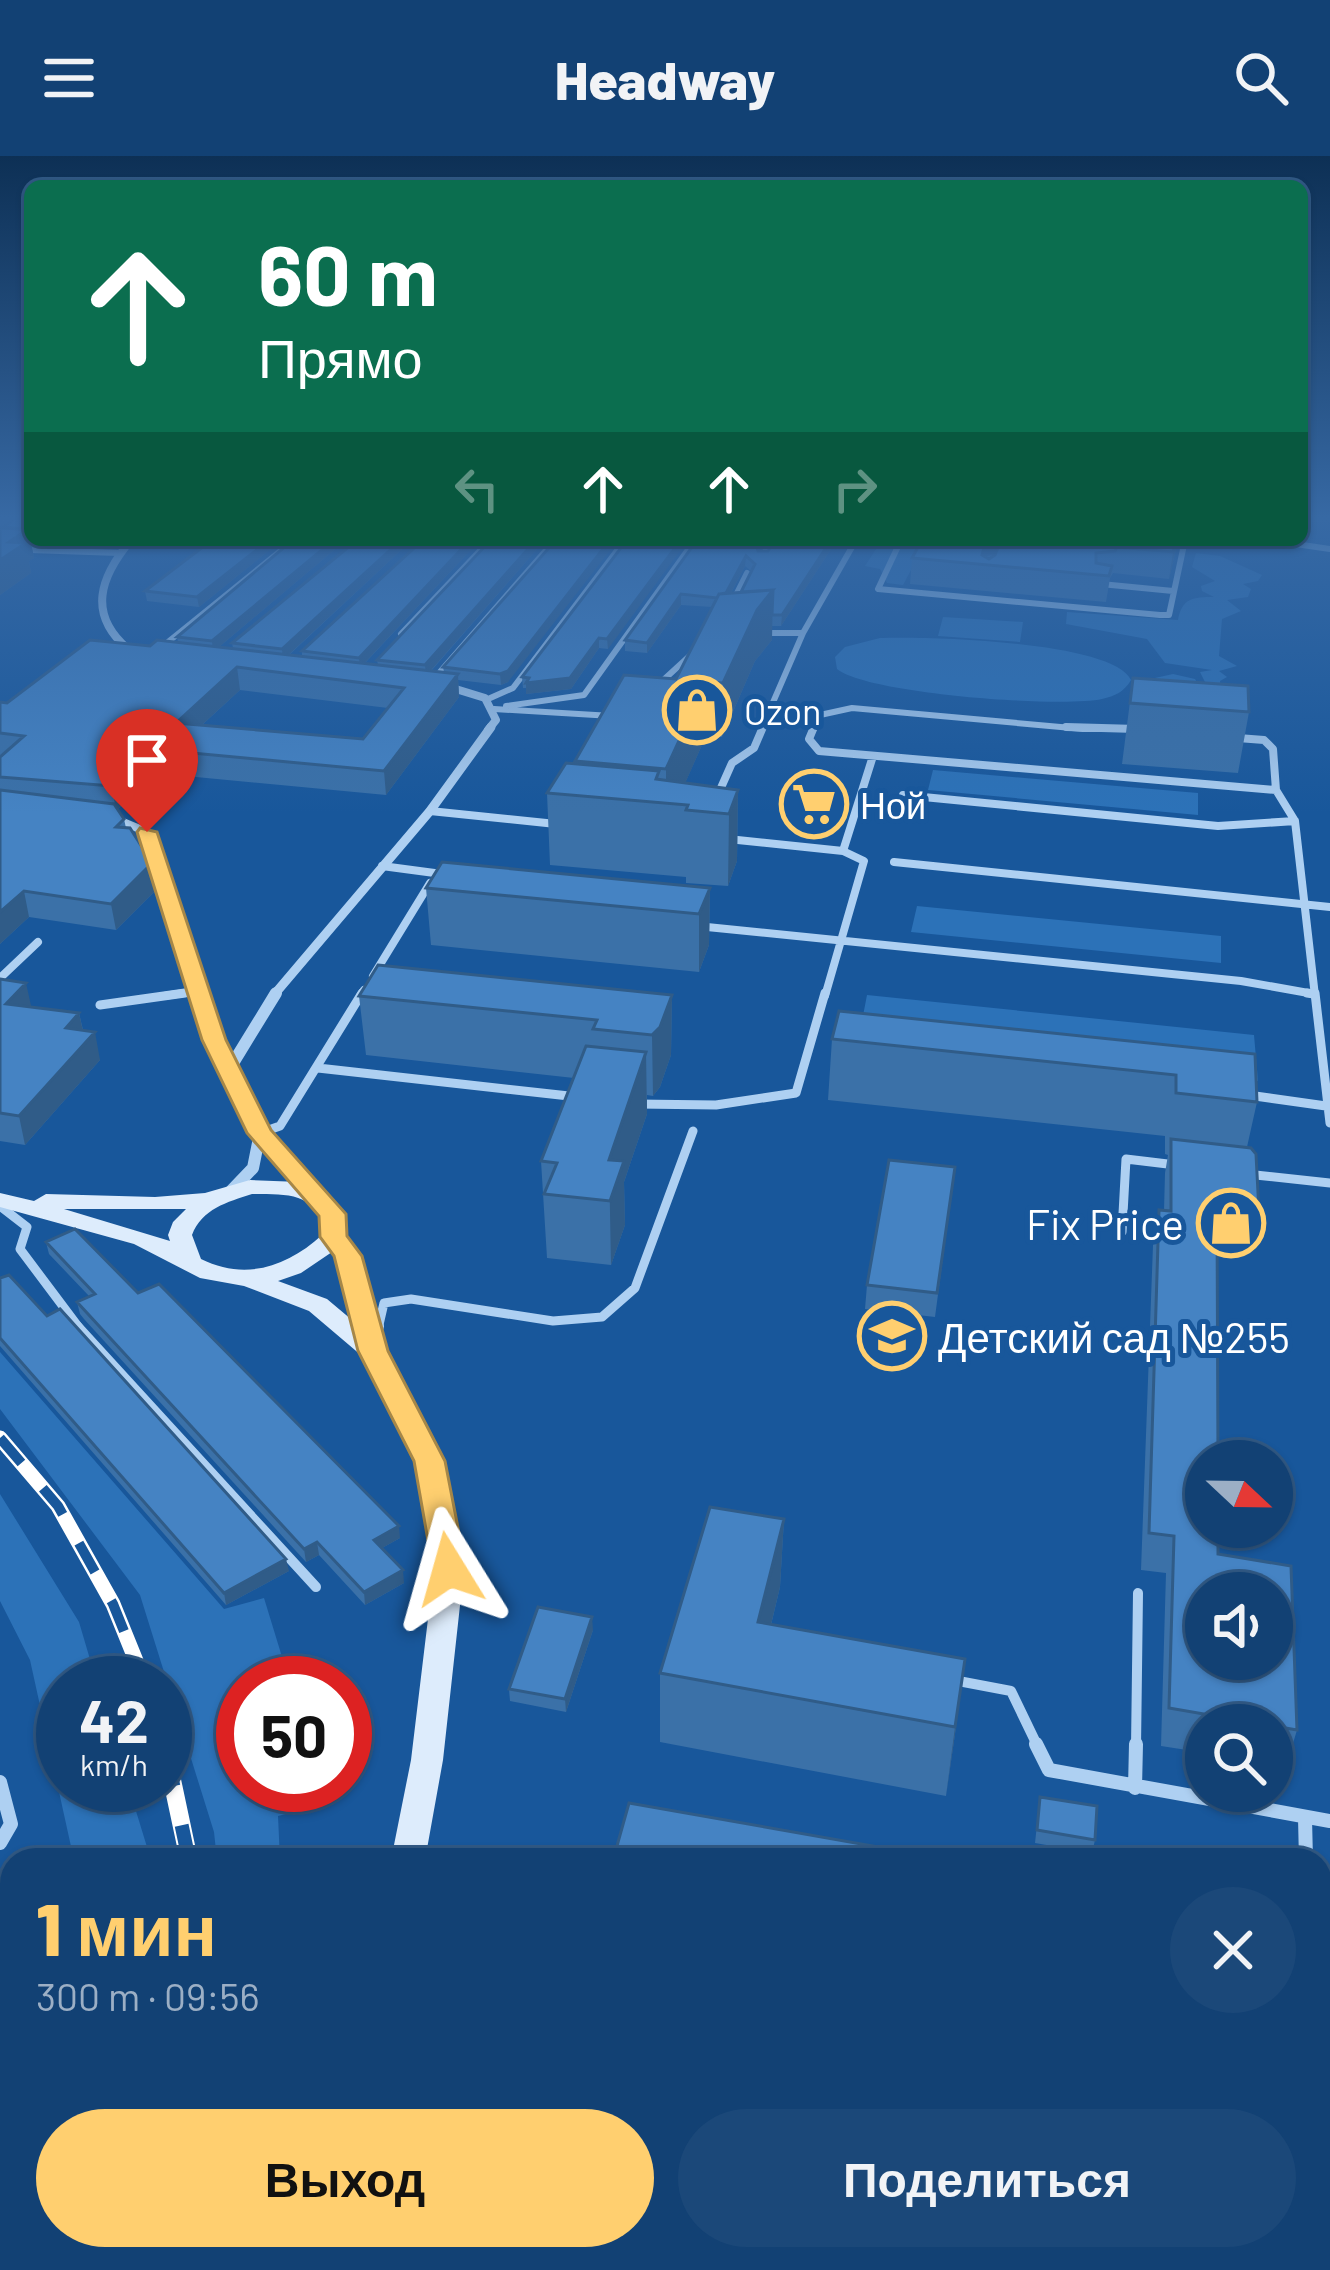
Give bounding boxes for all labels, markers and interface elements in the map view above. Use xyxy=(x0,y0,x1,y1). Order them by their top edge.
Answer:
icon: menu xyxy=(36,45,102,111)
icon: search xyxy=(1228,45,1294,111)
text: Headway xyxy=(555,46,775,111)
text: 60 m xyxy=(258,222,438,323)
icon: ahead xyxy=(60,228,216,384)
text: Прямо xyxy=(258,324,423,389)
icon: left xyxy=(444,456,510,522)
icon: ahead xyxy=(570,456,636,522)
icon: ahead xyxy=(696,456,762,522)
icon: right xyxy=(822,456,888,522)
shop icon: Ozon xyxy=(662,675,732,745)
place label: Ozon xyxy=(744,689,821,732)
pin xyxy=(96,709,198,832)
icon: arrive xyxy=(114,727,180,793)
supermarket icon: Ной xyxy=(779,769,849,839)
place label: Ной xyxy=(860,783,926,826)
shop icon: Fix Price xyxy=(1196,1188,1266,1258)
place label: Fix Price xyxy=(1026,1198,1184,1248)
school or university icon: Детский сад №255 xyxy=(857,1301,927,1371)
place label: Детский сад №255 xyxy=(938,1311,1290,1362)
north arrow xyxy=(1185,1440,1293,1548)
map controls xyxy=(1185,1440,1293,1812)
position arrow xyxy=(386,1506,512,1632)
button: sound xyxy=(1185,1572,1293,1680)
speed limit sign: 50 xyxy=(216,1656,372,1812)
text: 42 xyxy=(79,1683,149,1755)
button: search xyxy=(1185,1704,1293,1812)
text: km/h xyxy=(80,1746,148,1782)
text: 1 мин xyxy=(36,1884,217,1970)
button: close xyxy=(1170,1887,1296,2013)
text: 300 m · 09:56 xyxy=(36,1972,260,2019)
button: Выход xyxy=(36,2109,654,2247)
button: Поделиться xyxy=(678,2109,1296,2247)

